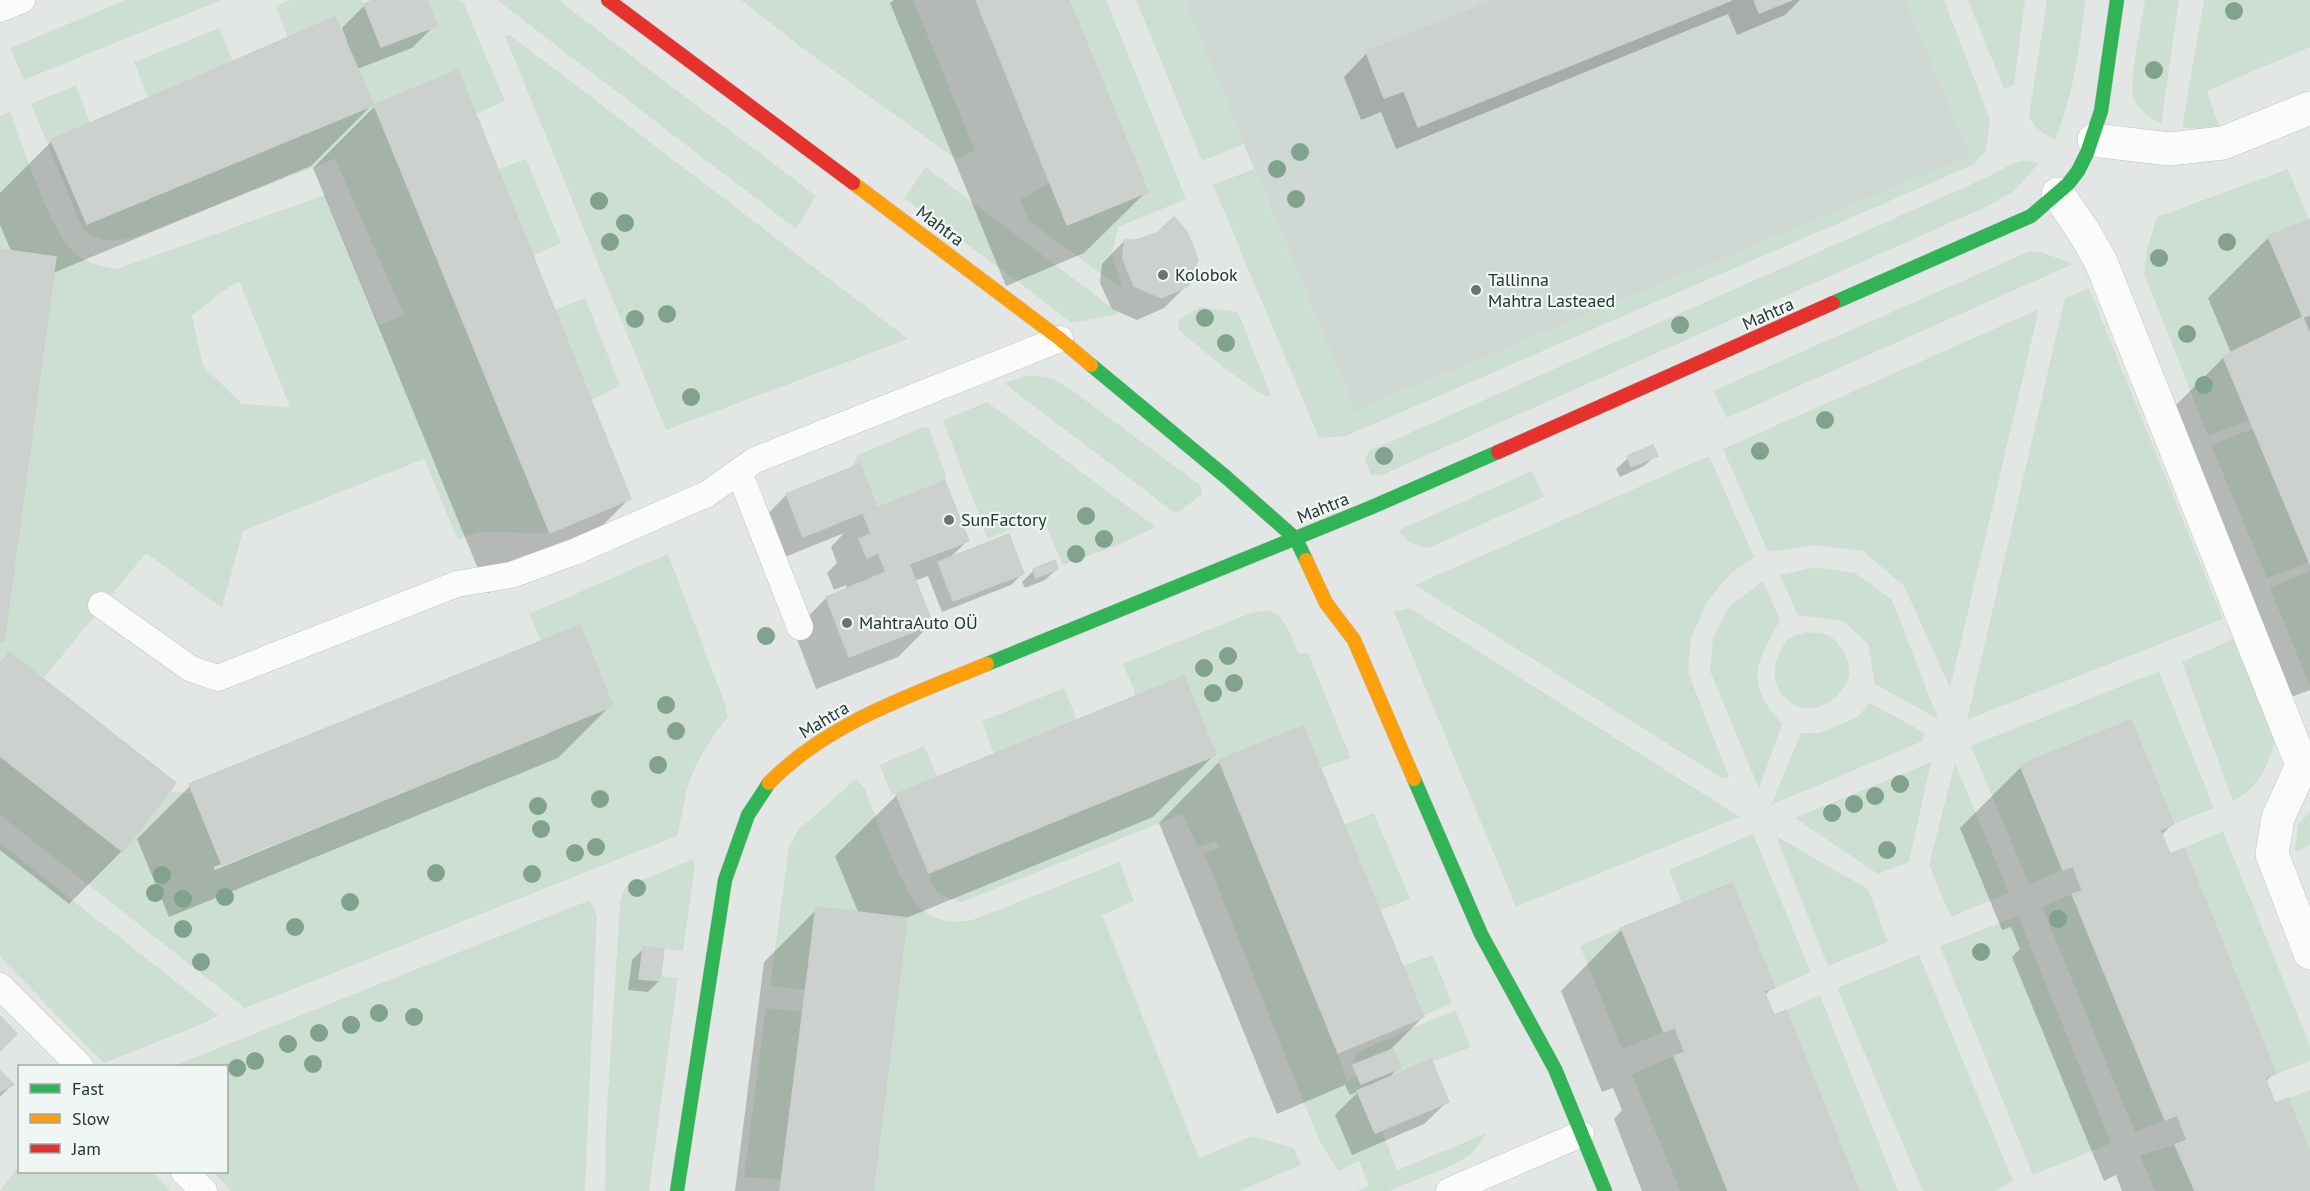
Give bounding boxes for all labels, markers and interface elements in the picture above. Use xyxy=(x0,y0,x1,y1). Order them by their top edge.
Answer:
street label: Mahtra xyxy=(912,200,969,251)
place label: Kolobok xyxy=(1175,263,1238,286)
marker: Kolobok xyxy=(1156,268,1170,282)
place label: Tallinna Mahtra Lasteaed xyxy=(1488,268,1615,312)
marker: Tallinna Mahtra Lasteaed xyxy=(1469,283,1483,297)
street label: Mahtra xyxy=(1738,292,1797,335)
street label: Mahtra xyxy=(1293,487,1352,528)
place label: SunFactory xyxy=(961,508,1047,531)
marker: SunFactory xyxy=(942,513,956,527)
place label: MahtraAuto OÜ xyxy=(859,611,978,634)
marker: MahtraAuto OÜ xyxy=(840,616,854,630)
street label: Mahtra xyxy=(795,696,853,743)
legend xyxy=(18,1065,228,1173)
text: Fast xyxy=(72,1077,104,1100)
text: Slow xyxy=(72,1107,110,1130)
text: Jam xyxy=(71,1137,101,1160)

